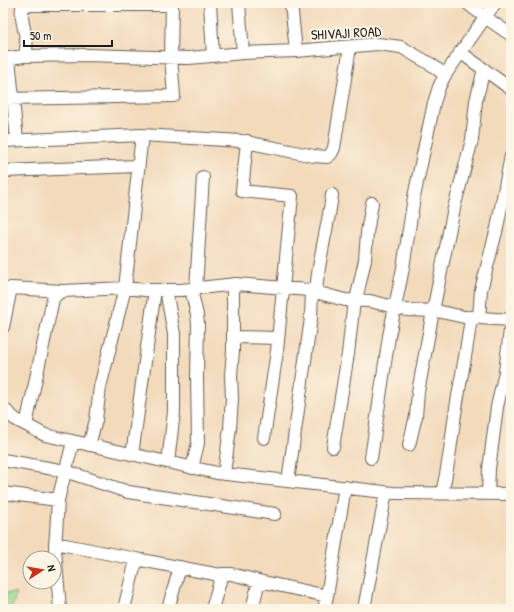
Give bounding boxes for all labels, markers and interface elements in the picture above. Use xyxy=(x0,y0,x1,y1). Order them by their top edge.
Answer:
street label: SHIVAJI ROAD xyxy=(310,21,382,44)
scale bar xyxy=(24,22,112,48)
text: 50 m xyxy=(30,27,51,44)
north arrow xyxy=(22,550,62,590)
text: N xyxy=(44,564,59,572)

